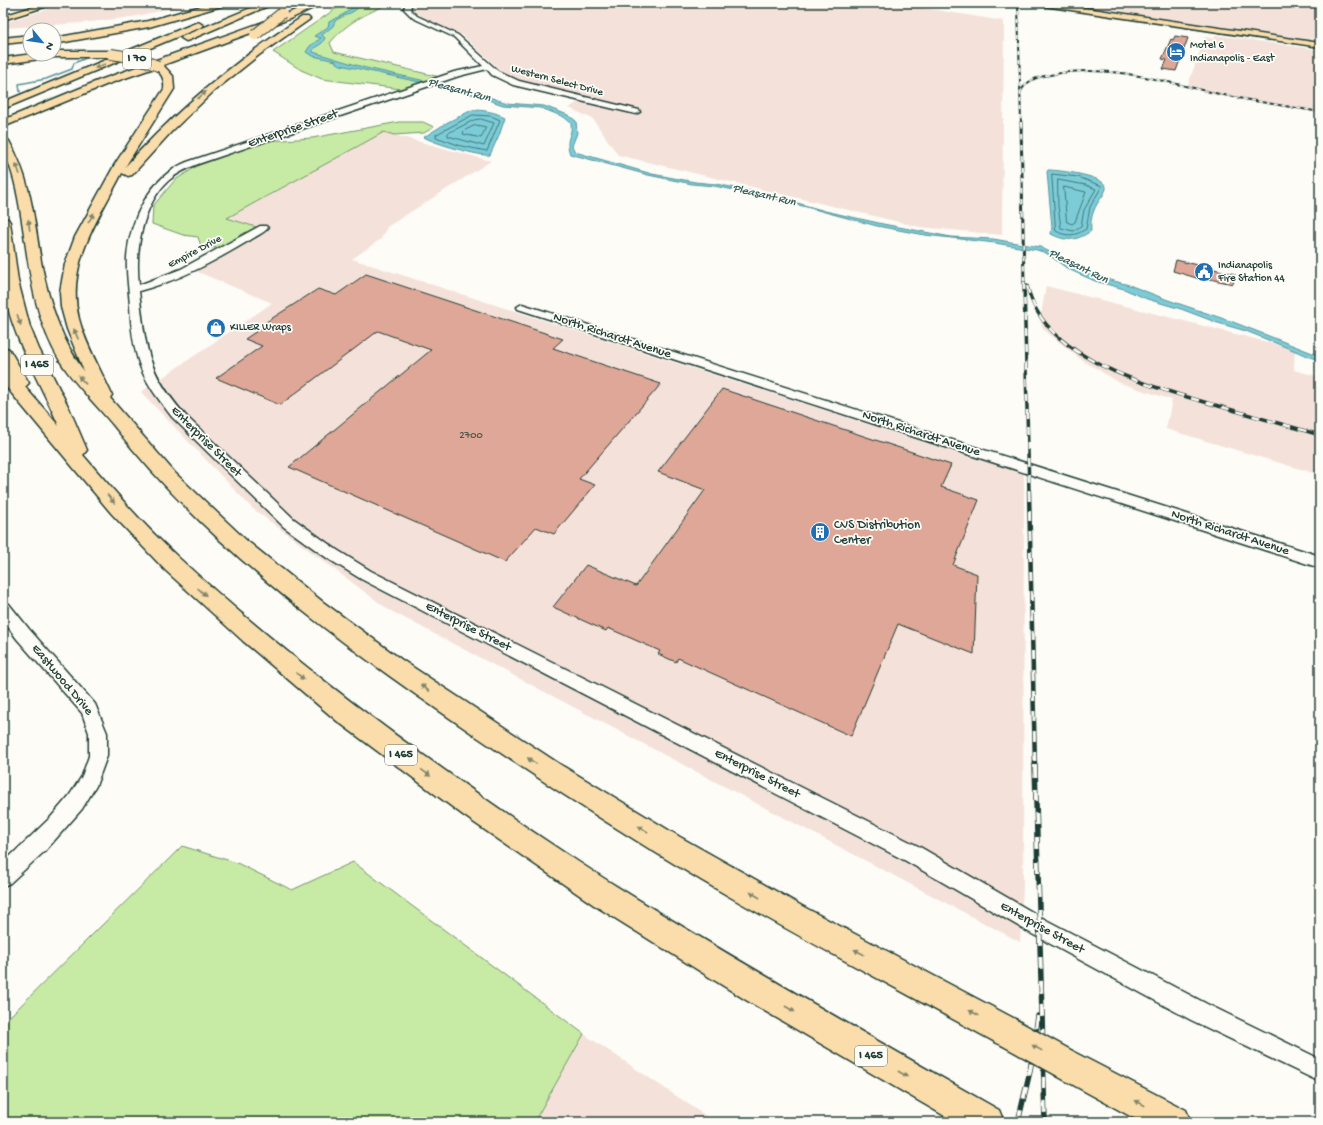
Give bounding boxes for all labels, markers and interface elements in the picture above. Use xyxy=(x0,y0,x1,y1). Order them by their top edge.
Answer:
north arrow xyxy=(22,22,62,62)
text: N xyxy=(42,40,56,52)
place label: Motel 6 Indianapolis - East xyxy=(1190,40,1276,65)
hotel icon: Motel 6 Indianapolis - East xyxy=(1165,41,1187,63)
road number: I 70 xyxy=(123,49,151,69)
one-way arrow xyxy=(94,62,106,69)
street label: Western Select Drive xyxy=(510,63,605,99)
water label: Pleasant Run xyxy=(426,76,492,106)
one-way arrow xyxy=(196,91,207,100)
street label: Enterprise Street xyxy=(246,106,341,151)
one-way arrow xyxy=(15,163,21,175)
water label: Pleasant Run xyxy=(731,182,797,210)
one-way arrow xyxy=(88,212,95,224)
one-way arrow xyxy=(26,219,32,231)
street label: Empire Drive xyxy=(166,233,224,271)
water label: Pleasant Run xyxy=(1046,247,1110,288)
place label: Indianapolis Fire Station 44 xyxy=(1217,260,1286,285)
public building icon: Indianapolis Fire Station 44 xyxy=(1193,261,1215,283)
street label: North Richardt Avenue xyxy=(551,310,673,362)
one-way arrow xyxy=(16,315,22,327)
shop icon: KILLER Wraps xyxy=(205,317,227,339)
place label: KILLER Wraps xyxy=(230,322,292,334)
one-way arrow xyxy=(73,329,79,340)
road number: I 465 xyxy=(21,355,53,375)
one-way arrow xyxy=(78,375,87,385)
street label: Enterprise Street xyxy=(167,403,246,482)
street label: North Richardt Avenue xyxy=(860,408,982,460)
house number: 2700 xyxy=(459,430,483,442)
one-way arrow xyxy=(106,494,115,504)
street label: North Richardt Avenue xyxy=(1169,507,1291,559)
place label: CVS Distribution Center xyxy=(834,518,921,548)
building icon: CVS Distribution Center xyxy=(809,521,831,543)
one-way arrow xyxy=(197,587,207,596)
street label: Enterprise Street xyxy=(423,599,515,656)
street label: Eastwood Drive xyxy=(28,641,96,719)
one-way arrow xyxy=(295,672,306,681)
one-way arrow xyxy=(419,684,430,692)
road number: I 465 xyxy=(385,745,417,765)
street label: Enterprise Street xyxy=(712,746,804,803)
one-way arrow xyxy=(527,757,538,765)
one-way arrow xyxy=(421,768,431,776)
one-way arrow xyxy=(637,826,649,833)
one-way arrow xyxy=(749,891,761,898)
street label: Enterprise Street xyxy=(997,899,1088,958)
one-way arrow xyxy=(853,948,865,955)
one-way arrow xyxy=(784,1005,796,1012)
one-way arrow xyxy=(968,1010,979,1017)
one-way arrow xyxy=(1031,1044,1043,1051)
road number: I 465 xyxy=(855,1046,887,1066)
one-way arrow xyxy=(897,1071,909,1078)
one-way arrow xyxy=(1134,1100,1146,1107)

